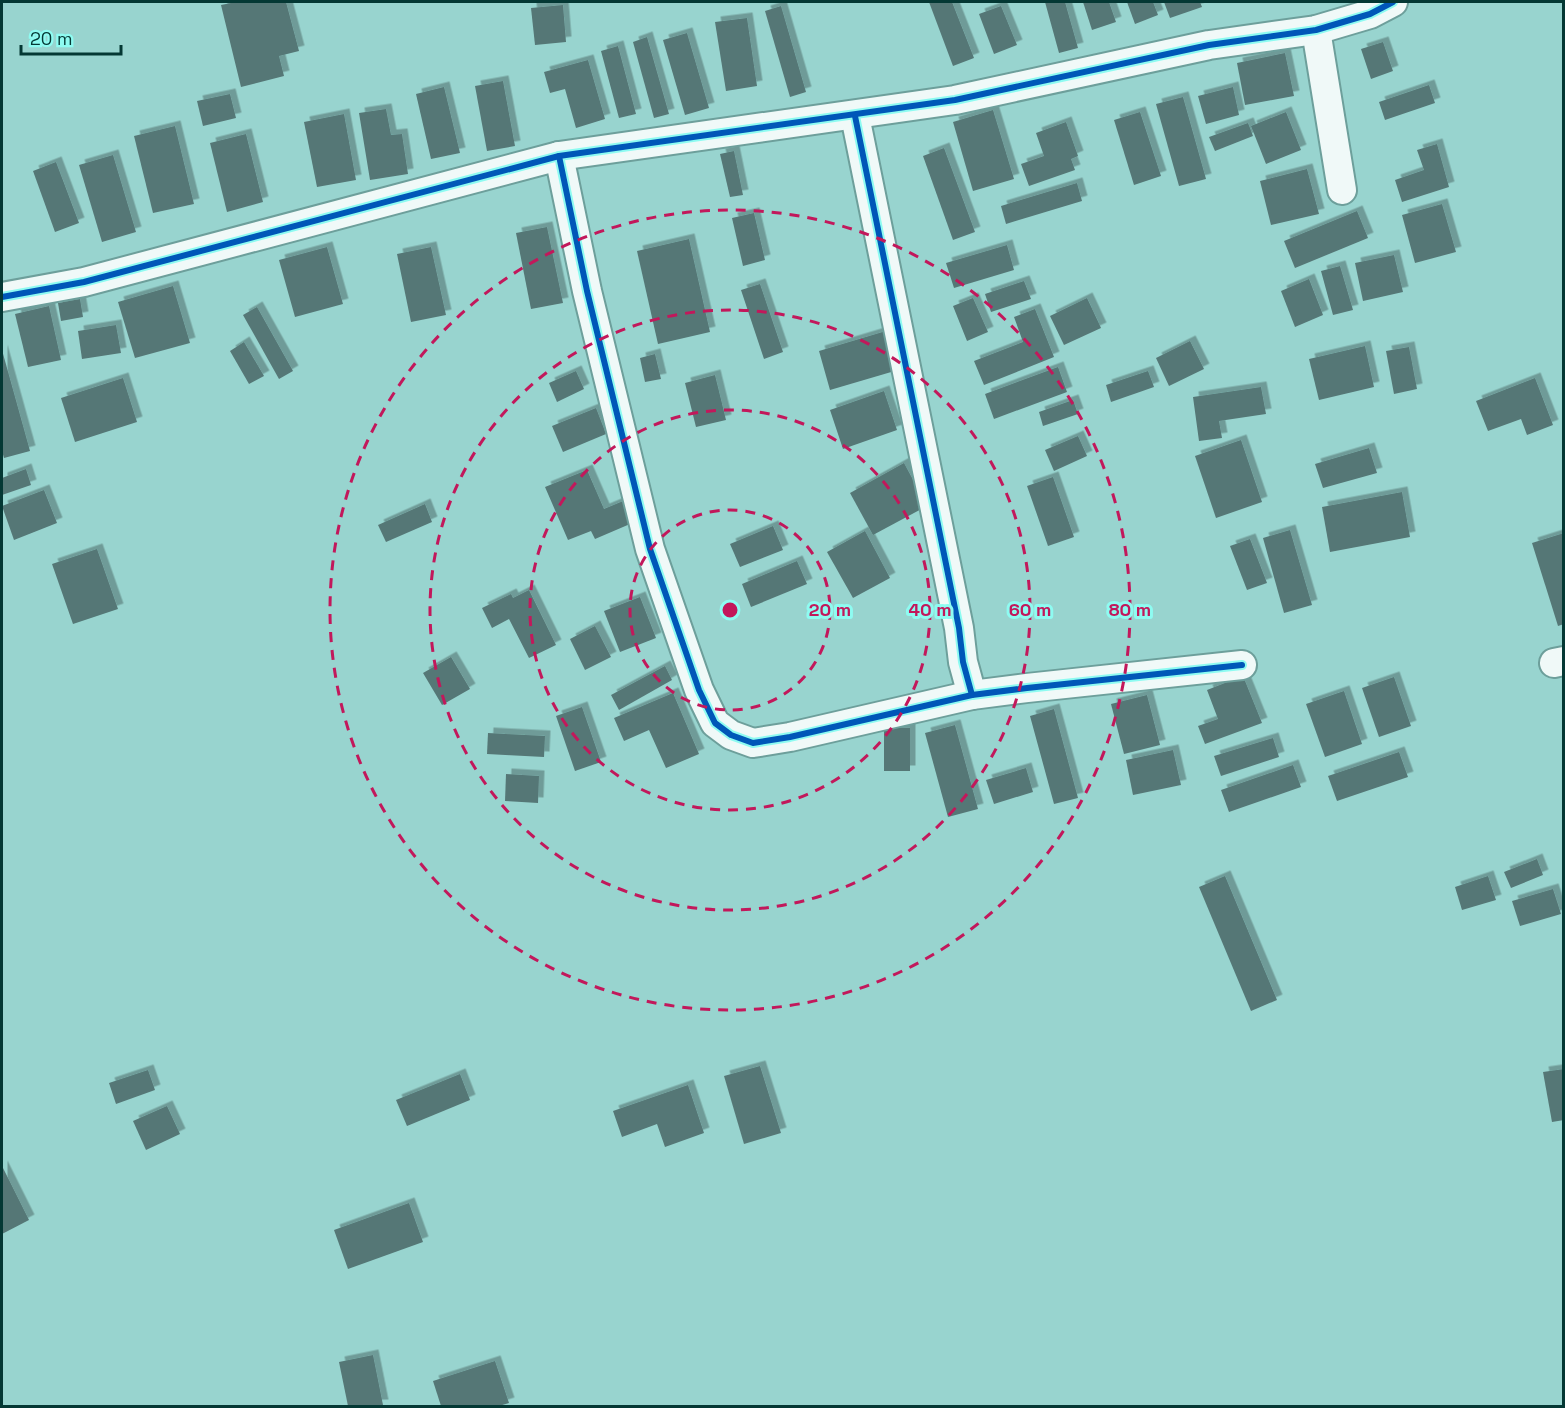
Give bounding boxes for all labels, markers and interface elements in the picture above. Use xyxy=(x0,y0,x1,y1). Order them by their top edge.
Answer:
scale bar xyxy=(21,18,122,56)
text: 20 m xyxy=(30,27,73,50)
text: 20 m xyxy=(809,598,851,621)
text: 40 m xyxy=(908,598,952,621)
text: 60 m xyxy=(1009,598,1051,621)
text: 80 m xyxy=(1109,598,1151,621)
centre of rings xyxy=(720,600,740,620)

